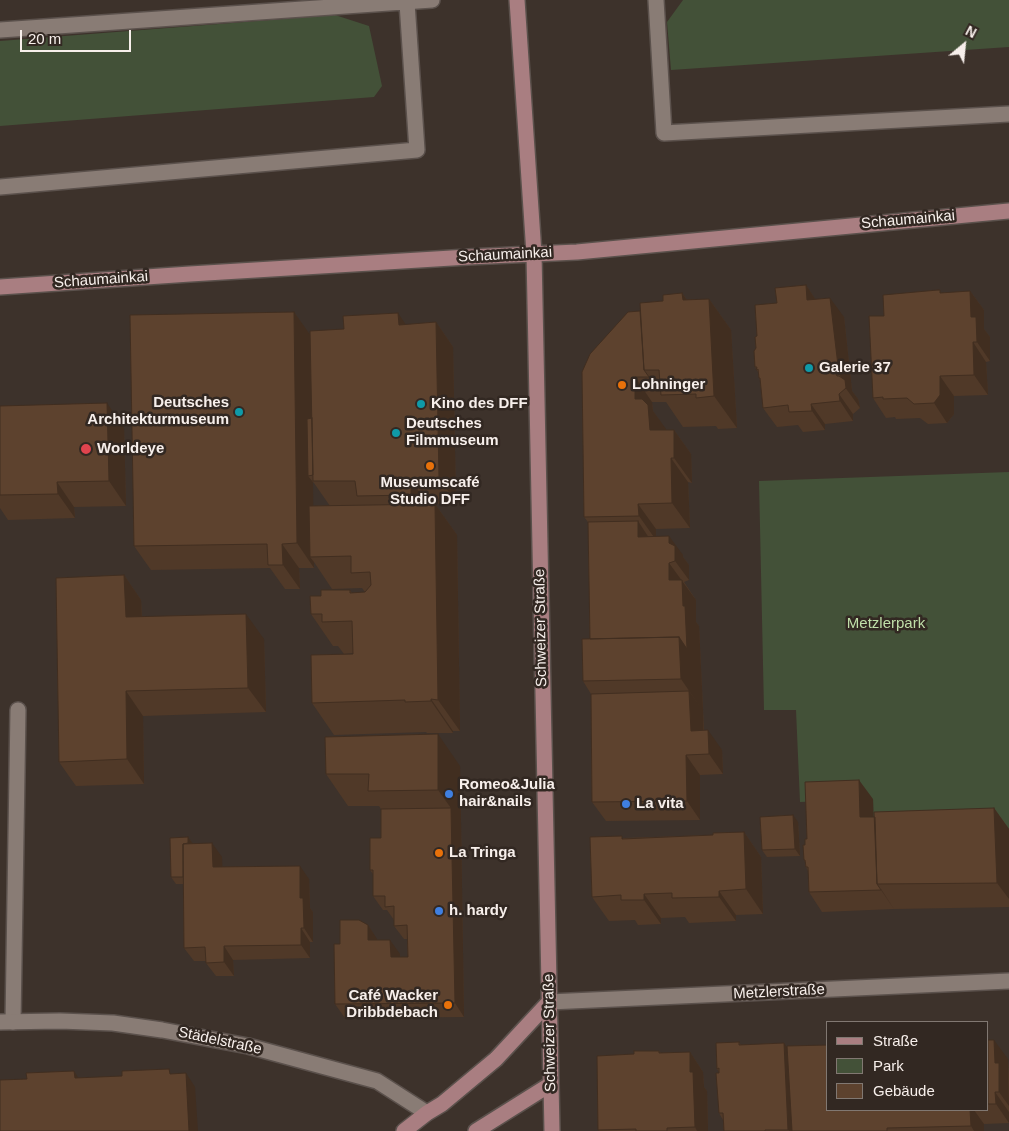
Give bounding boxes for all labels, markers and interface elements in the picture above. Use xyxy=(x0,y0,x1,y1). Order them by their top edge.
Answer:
scale bar xyxy=(22,20,134,52)
north arrow xyxy=(939,20,989,70)
text: N xyxy=(963,22,979,41)
text: 20 m xyxy=(28,30,61,47)
street label: Schaumainkai xyxy=(860,207,956,233)
street label: Schaumainkai xyxy=(457,244,553,266)
street label: Schaumainkai xyxy=(53,268,149,292)
place label: Galerie 37 xyxy=(819,359,891,377)
marker: Galerie 37 xyxy=(803,362,815,374)
place label: Lohninger xyxy=(632,376,705,394)
marker: Lohninger xyxy=(616,379,628,391)
place label: Deutsches Architekturmuseum xyxy=(87,394,229,429)
place label: Kino des DFF xyxy=(431,395,528,413)
marker: Kino des DFF xyxy=(415,398,427,410)
marker: Deutsches Architekturmuseum xyxy=(233,406,245,418)
place label: Deutsches Filmmuseum xyxy=(406,415,499,450)
marker: Deutsches Filmmuseum xyxy=(390,427,402,439)
place label: Worldeye xyxy=(97,440,164,458)
marker: Worldeye xyxy=(79,442,93,456)
marker: Museumscafé Studio DFF xyxy=(424,460,436,472)
place label: Museumscafé Studio DFF xyxy=(380,474,480,509)
street label: Schweizer Straße xyxy=(531,569,551,687)
park label: Metzlerpark xyxy=(847,615,925,633)
place label: Romeo&Julia hair&nails xyxy=(459,776,555,811)
marker: Romeo&Julia hair&nails xyxy=(443,788,455,800)
place label: La vita xyxy=(636,795,684,813)
marker: La vita xyxy=(620,798,632,810)
place label: La Tringa xyxy=(449,844,516,862)
marker: La Tringa xyxy=(433,847,445,859)
place label: h. hardy xyxy=(449,902,507,920)
marker: h. hardy xyxy=(433,905,445,917)
street label: Schweizer Straße xyxy=(540,974,560,1092)
street label: Metzlerstraße xyxy=(733,981,825,1003)
place label: Café Wacker Dribbdebach xyxy=(346,987,438,1022)
marker: Café Wacker Dribbdebach xyxy=(442,999,454,1011)
legend xyxy=(826,1021,989,1111)
street label: Städelstraße xyxy=(177,1023,263,1059)
text: Straße xyxy=(873,1032,918,1049)
text: Park xyxy=(873,1057,904,1074)
text: Gebäude xyxy=(873,1082,935,1099)

